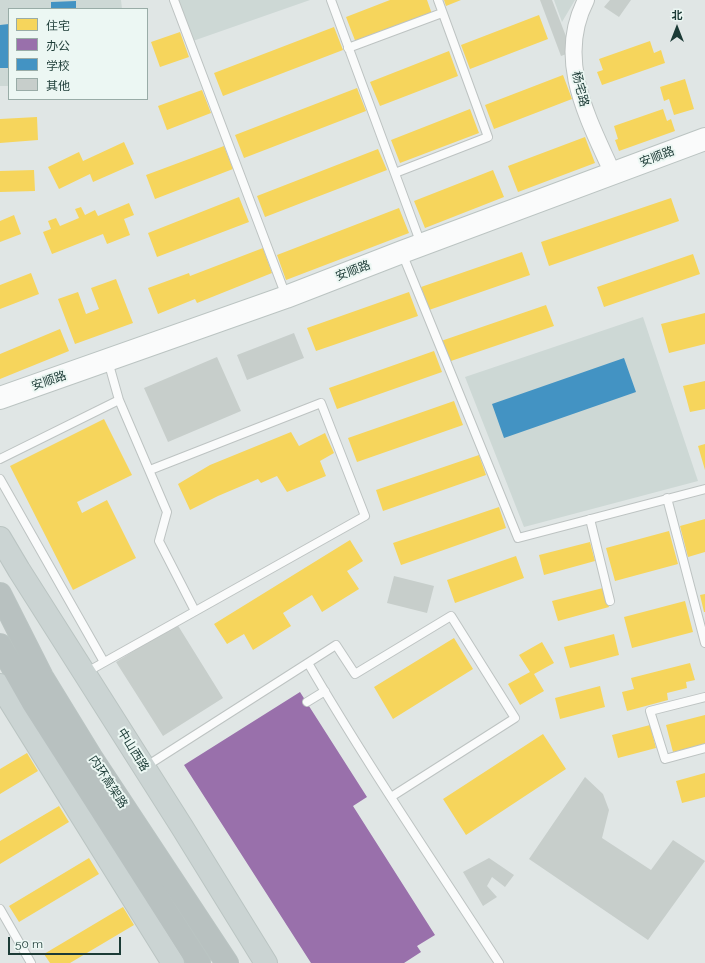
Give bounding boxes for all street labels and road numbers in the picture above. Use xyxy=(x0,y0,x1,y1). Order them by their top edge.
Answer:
street label: 杨宅路 xyxy=(569,70,591,108)
street label: 安顺路 xyxy=(638,144,676,170)
street label: 安顺路 xyxy=(334,258,372,284)
street label: 安顺路 xyxy=(30,368,68,394)
street label: 中山西路 xyxy=(114,726,152,774)
street label: 内环高架路 xyxy=(86,753,130,811)

